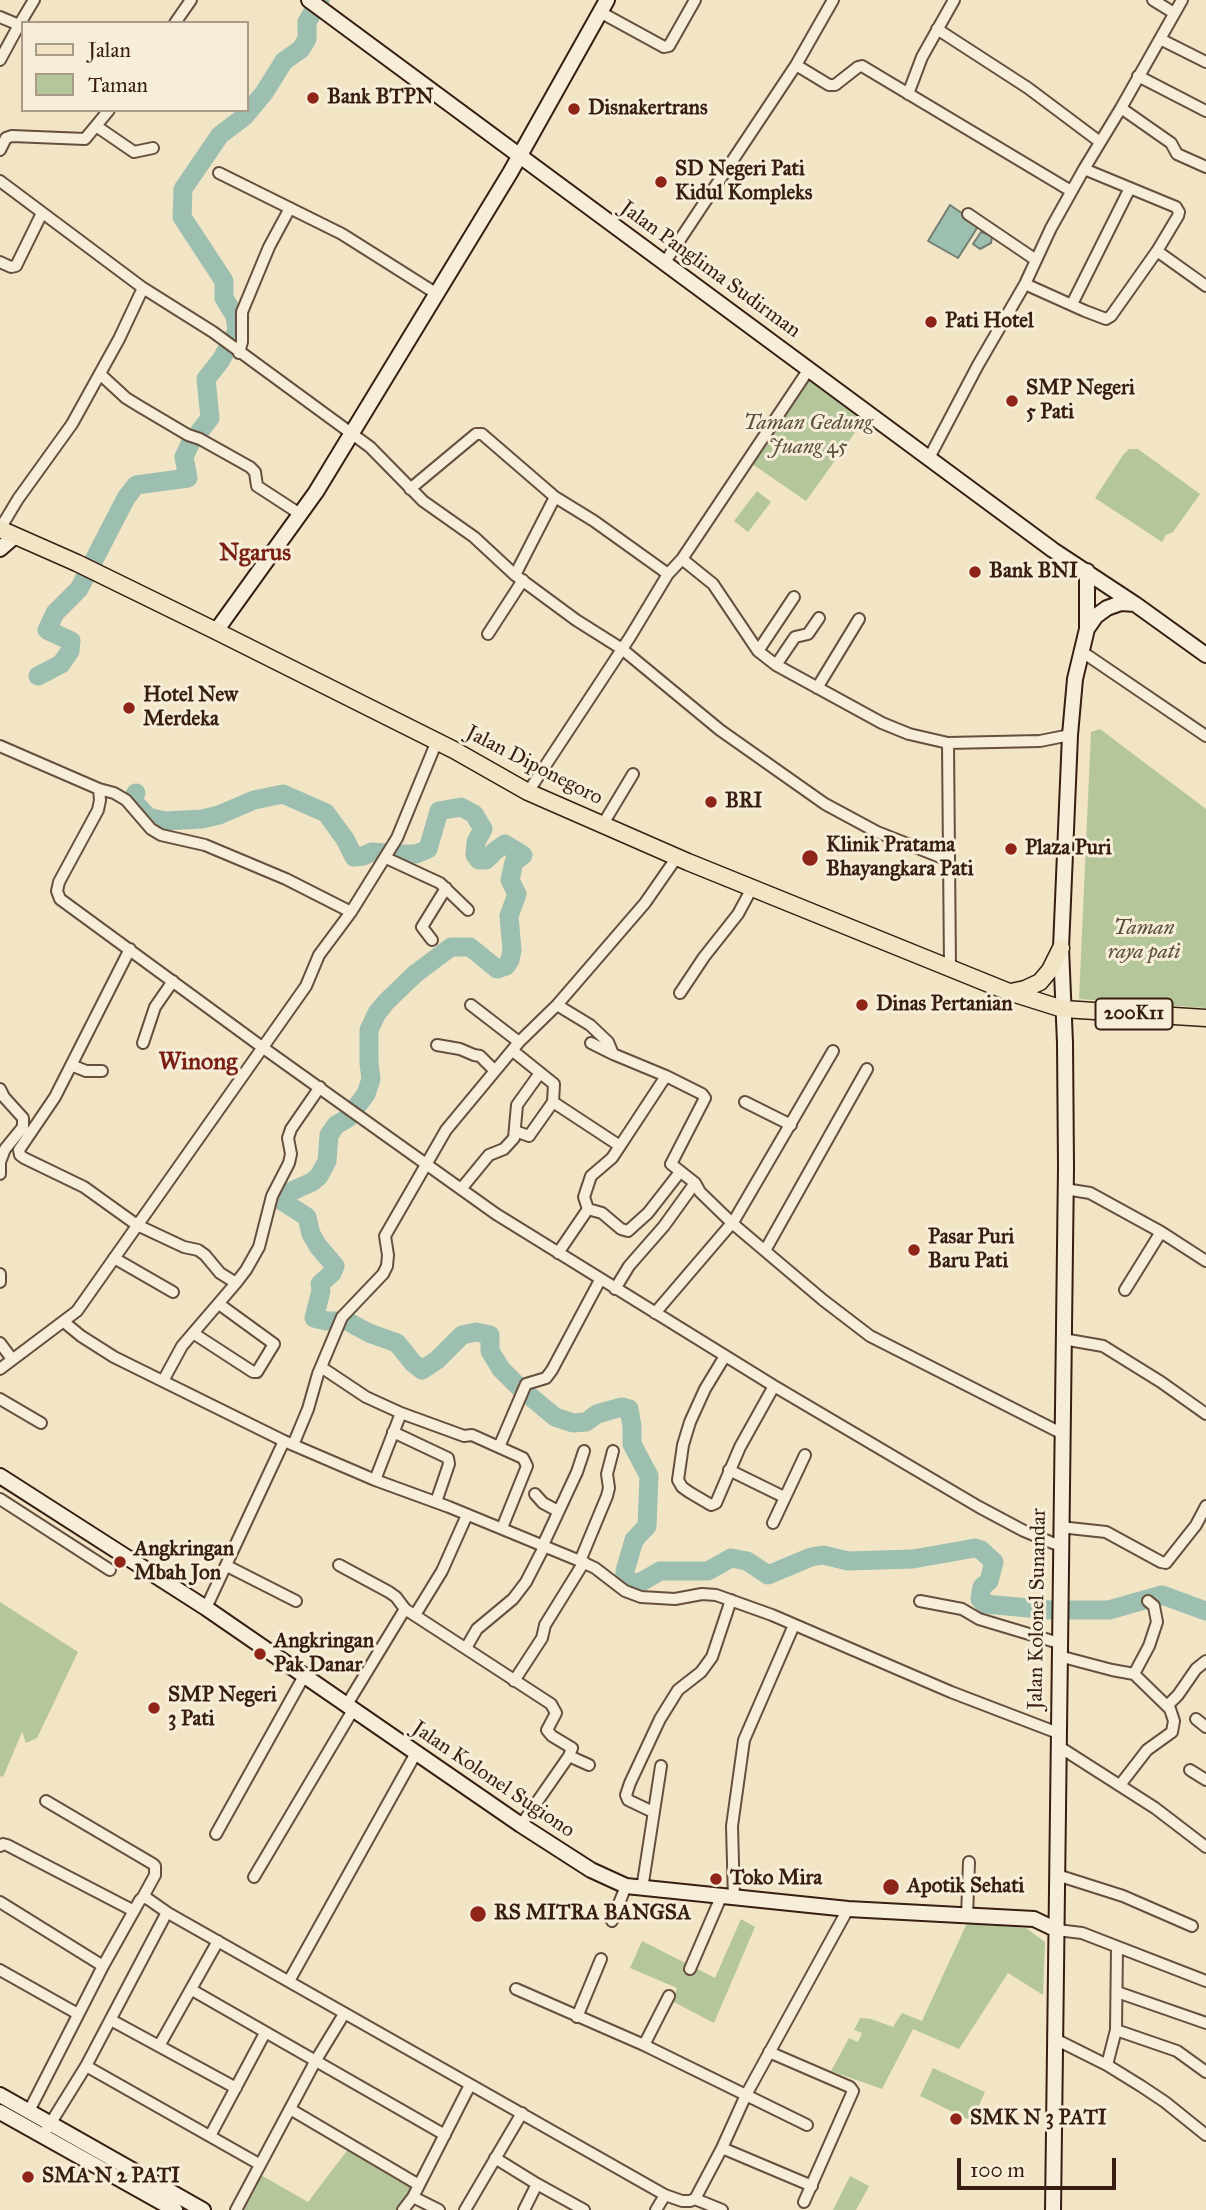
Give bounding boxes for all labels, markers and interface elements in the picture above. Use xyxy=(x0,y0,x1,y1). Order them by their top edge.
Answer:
legend xyxy=(21,21,248,112)
text: Jalan xyxy=(88,37,131,63)
text: Taman xyxy=(88,72,148,98)
place label: Bank BTPN xyxy=(327,85,433,111)
marker: Bank BTPN xyxy=(305,90,321,106)
place label: Disnakertrans xyxy=(588,96,708,122)
marker: Disnakertrans xyxy=(566,101,582,117)
place label: SD Negeri Pati Kidul Kompleks xyxy=(675,157,813,207)
marker: SD Negeri Pati Kidul Kompleks xyxy=(653,174,669,190)
street label: Jalan Panglima Sudirman xyxy=(615,196,805,344)
place label: Pati Hotel xyxy=(945,309,1034,335)
marker: Pati Hotel xyxy=(923,314,939,330)
place label: SMP Negeri 5 Pati xyxy=(1026,376,1135,426)
marker: SMP Negeri 5 Pati xyxy=(1004,393,1020,409)
park label: Taman Gedung Juang 45 xyxy=(744,411,872,461)
district label: Ngarus xyxy=(219,540,291,568)
place label: Bank BNI xyxy=(989,559,1078,585)
marker: Bank BNI xyxy=(967,564,983,580)
place label: Hotel New Merdeka xyxy=(143,683,238,733)
marker: Hotel New Merdeka xyxy=(121,700,137,716)
street label: Jalan Diponegoro xyxy=(461,721,607,811)
place label: BRI xyxy=(725,789,763,815)
marker: BRI xyxy=(703,794,719,810)
place label: Klinik Pratama Bhayangkara Pati xyxy=(826,833,974,883)
place label: Plaza Puri xyxy=(1025,836,1112,862)
marker: Plaza Puri xyxy=(1003,841,1019,857)
marker: Klinik Pratama Bhayangkara Pati xyxy=(800,848,820,868)
park label: Taman raya pati xyxy=(1108,916,1180,966)
place label: Dinas Pertanian xyxy=(876,992,1013,1018)
marker: Dinas Pertanian xyxy=(854,997,870,1013)
road number: 200K11 xyxy=(1096,998,1172,1030)
district label: Winong xyxy=(159,1049,237,1077)
place label: Pasar Puri Baru Pati xyxy=(928,1225,1014,1275)
marker: Pasar Puri Baru Pati xyxy=(906,1242,922,1258)
street label: Jalan Kolonel Sunandar xyxy=(1024,1508,1052,1710)
place label: Angkringan Mbah Jon xyxy=(134,1537,234,1587)
marker: Angkringan Mbah Jon xyxy=(112,1554,128,1570)
place label: Angkringan Pak Danar xyxy=(274,1629,374,1679)
marker: Angkringan Pak Danar xyxy=(252,1646,268,1662)
place label: SMP Negeri 3 Pati xyxy=(168,1683,277,1733)
marker: SMP Negeri 3 Pati xyxy=(146,1700,162,1716)
street label: Jalan Kolonel Sugiono xyxy=(407,1716,579,1844)
place label: Toko Mira xyxy=(730,1866,822,1892)
marker: Toko Mira xyxy=(708,1871,724,1887)
place label: Apotik Sehati xyxy=(907,1874,1024,1900)
marker: Apotik Sehati xyxy=(881,1877,901,1897)
place label: RS MITRA BANGSA xyxy=(494,1901,691,1927)
marker: RS MITRA BANGSA xyxy=(468,1904,488,1924)
place label: SMK N 3 PATI xyxy=(970,2106,1107,2132)
marker: SMK N 3 PATI xyxy=(948,2111,964,2127)
scale bar xyxy=(961,2144,1120,2188)
text: 100 m xyxy=(970,2157,1025,2183)
place label: SMA N 2 PATI xyxy=(42,2164,180,2190)
marker: SMA N 2 PATI xyxy=(20,2169,36,2185)

